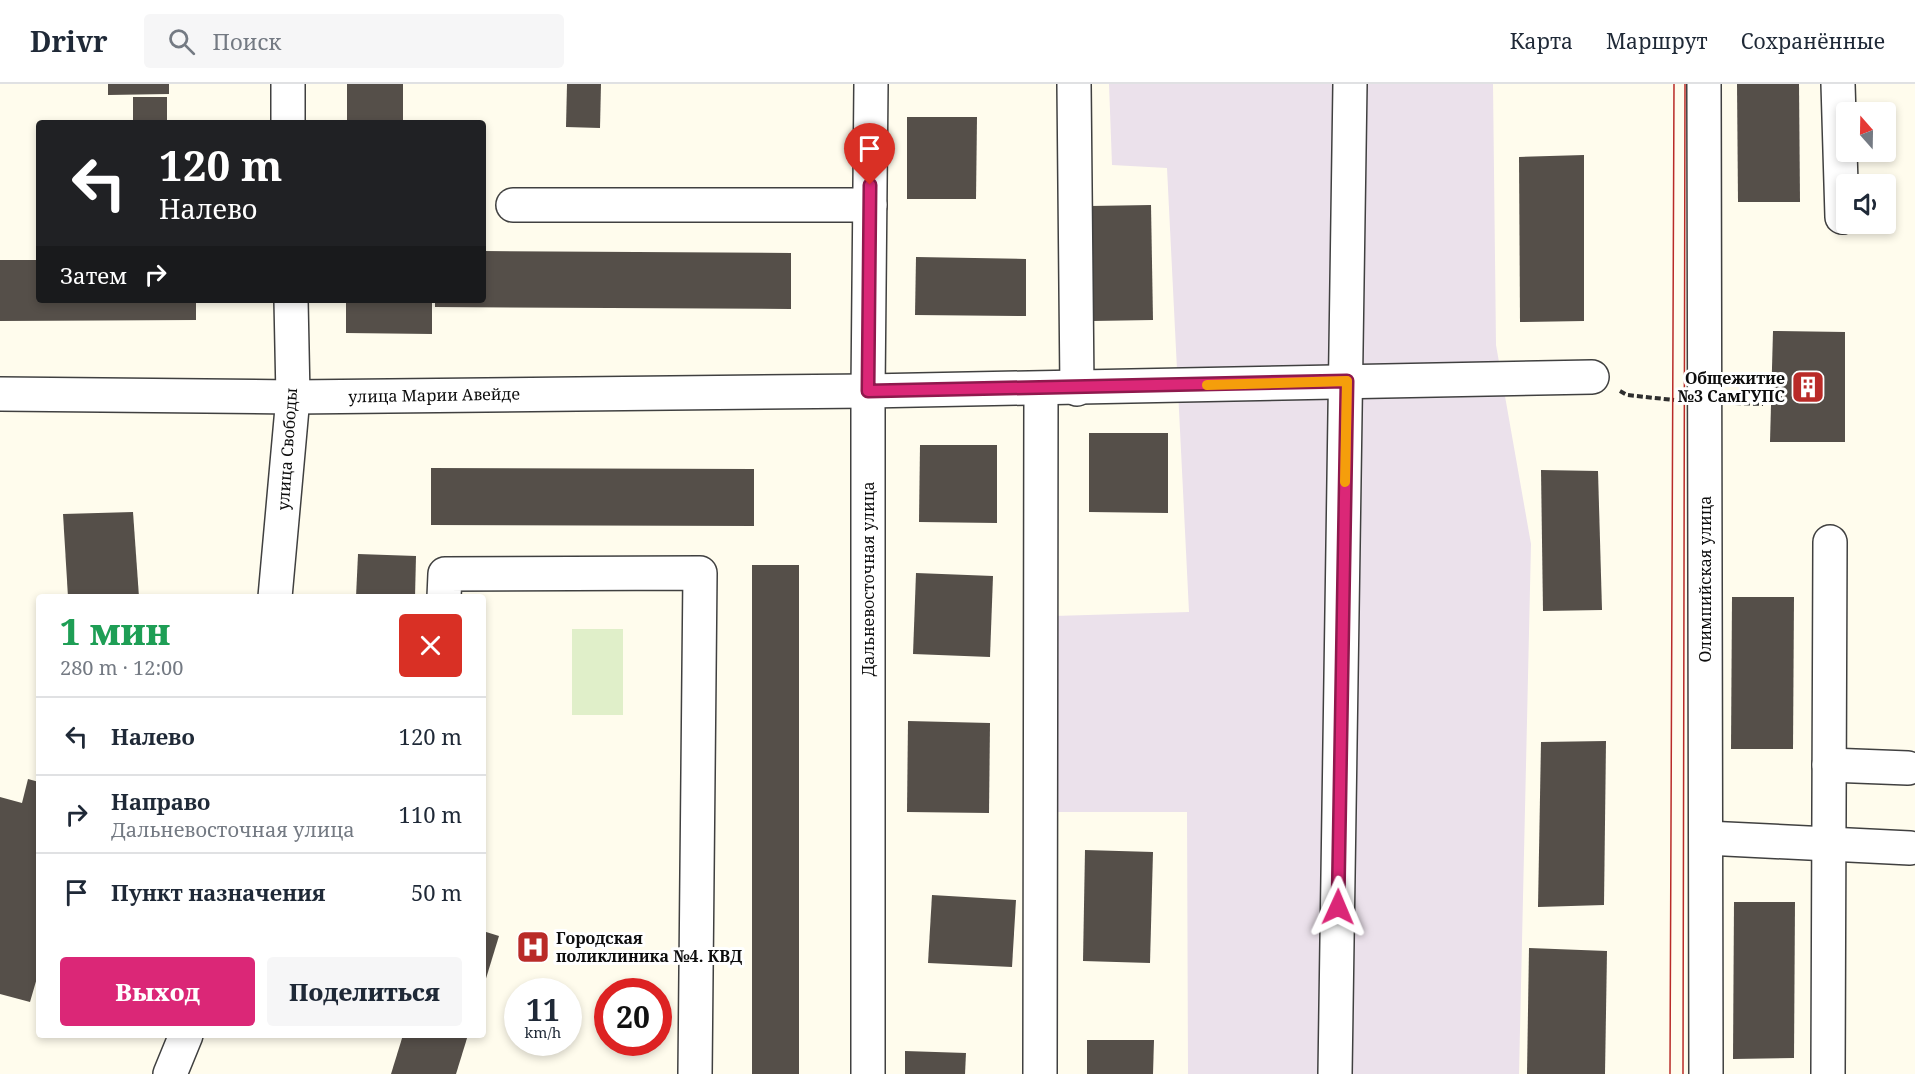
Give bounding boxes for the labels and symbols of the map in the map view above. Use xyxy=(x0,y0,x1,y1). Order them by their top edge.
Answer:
north arrow xyxy=(1836,102,1896,162)
pin xyxy=(844,123,895,185)
place label: Общежитие №3 СамГУПС xyxy=(1678,367,1785,407)
building icon: Общежитие №3 СамГУПС xyxy=(1790,369,1826,405)
street label: улица Марии Авейде xyxy=(348,383,520,407)
street label: улица Свободы xyxy=(272,387,302,511)
street label: Дальневосточная улица xyxy=(857,481,879,677)
street label: Олимпийская улица xyxy=(1694,496,1716,662)
position arrow xyxy=(1306,875,1370,939)
place label: Городская поликлиника №4. КВД xyxy=(556,927,742,967)
hospital icon: Городская поликлиника №4. КВД xyxy=(515,929,551,965)
speed limit sign: 20 xyxy=(594,978,672,1056)

